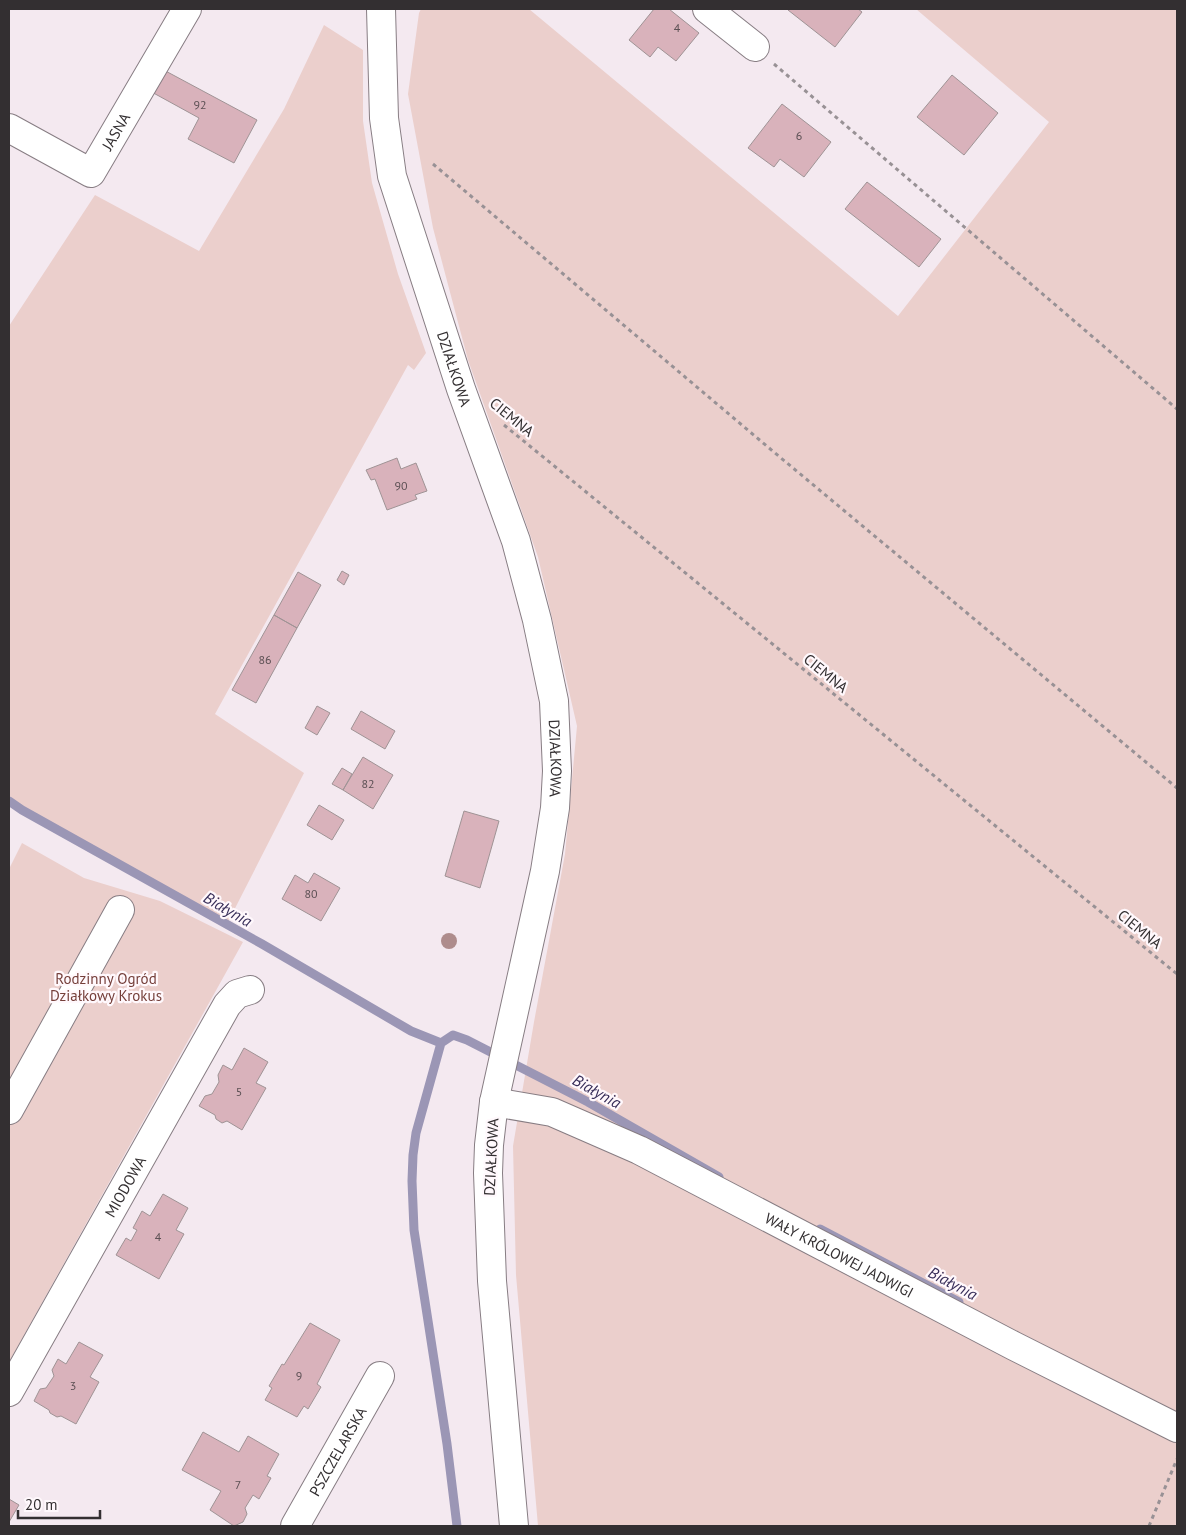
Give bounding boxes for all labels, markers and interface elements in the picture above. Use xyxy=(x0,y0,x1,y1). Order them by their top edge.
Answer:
house number: 4 xyxy=(674,20,681,35)
house number: 92 xyxy=(193,97,207,112)
street label: JASNA xyxy=(97,109,134,154)
house number: 6 xyxy=(796,128,802,143)
street label: DZIAŁKOWA xyxy=(433,329,476,409)
street label: CIEMNA xyxy=(486,393,538,441)
house number: 90 xyxy=(394,478,408,493)
street label: CIEMNA xyxy=(800,649,852,697)
house number: 86 xyxy=(258,652,272,667)
street label: DZIAŁKOWA xyxy=(545,719,567,798)
house number: 82 xyxy=(361,776,375,791)
house number: 80 xyxy=(304,886,318,901)
water label: Białynia xyxy=(200,887,256,931)
street label: CIEMNA xyxy=(1114,905,1166,953)
park label: Rodzinny Ogród Działkowy Krokus xyxy=(50,969,162,1005)
water label: Białynia xyxy=(569,1070,625,1113)
house number: 5 xyxy=(236,1084,242,1099)
street label: DZIAŁKOWA xyxy=(479,1117,503,1196)
street label: MIODOWA xyxy=(100,1152,150,1220)
street label: WAŁY KRÓLOWEJ JADWIGI xyxy=(762,1208,917,1301)
house number: 4 xyxy=(155,1229,162,1244)
water label: Białynia xyxy=(925,1262,981,1304)
house number: 9 xyxy=(296,1368,302,1383)
house number: 3 xyxy=(70,1378,76,1393)
street label: PSZCZELARSKA xyxy=(305,1403,370,1499)
house number: 7 xyxy=(235,1477,241,1492)
scale bar xyxy=(18,1488,100,1520)
text: 20 m xyxy=(25,1495,58,1514)

